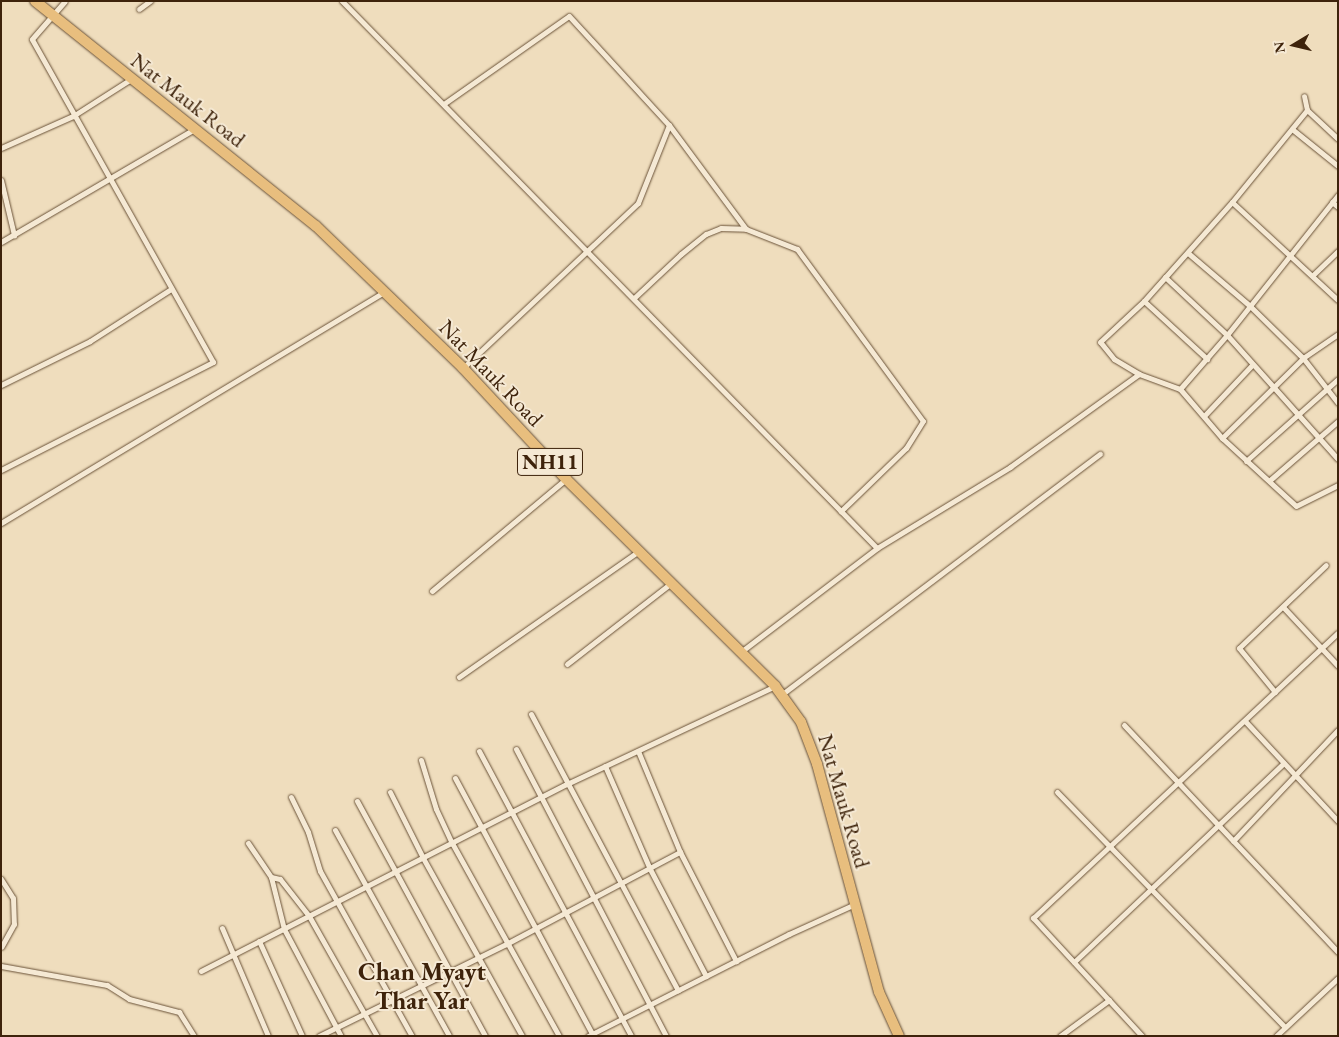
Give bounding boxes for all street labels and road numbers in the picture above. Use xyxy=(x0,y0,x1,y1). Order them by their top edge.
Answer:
street label: Nat Mauk Road xyxy=(125,47,251,153)
street label: Nat Mauk Road xyxy=(434,314,548,432)
road number: NH11 xyxy=(516,444,584,481)
street label: Nat Mauk Road xyxy=(812,731,876,871)

